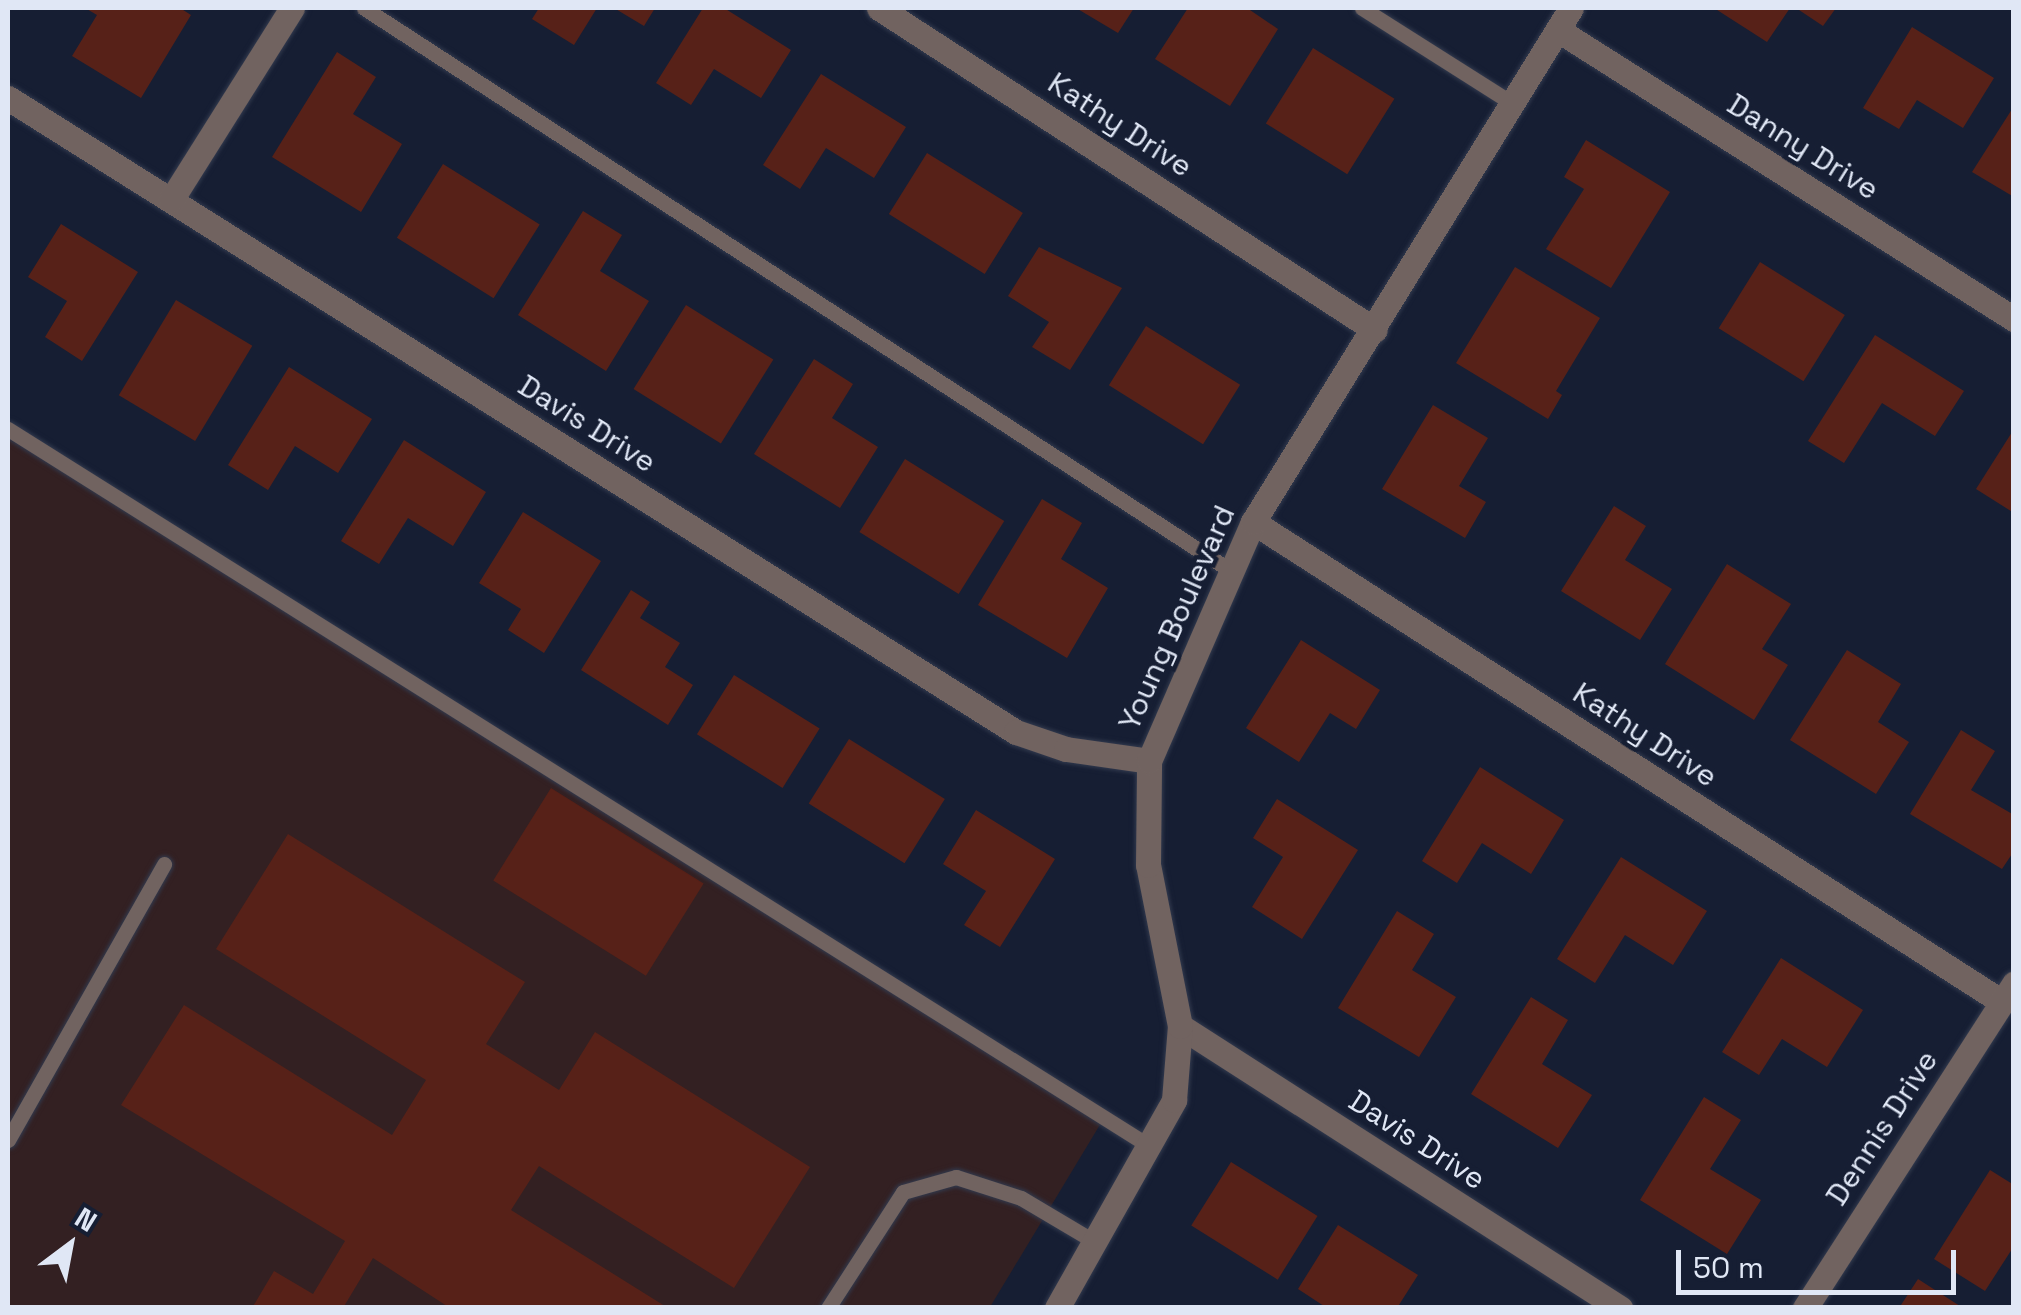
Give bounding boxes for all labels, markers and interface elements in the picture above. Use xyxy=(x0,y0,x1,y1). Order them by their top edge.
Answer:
street label: Kathy Drive xyxy=(1041,65,1199,185)
street label: Danny Drive xyxy=(1721,86,1885,208)
street label: Davis Drive xyxy=(512,368,662,480)
street label: Young Boulevard xyxy=(1111,500,1243,736)
street label: Kathy Drive xyxy=(1566,675,1724,795)
street label: Dennis Drive xyxy=(1819,1044,1945,1212)
street label: Davis Drive xyxy=(1342,1083,1492,1197)
north arrow xyxy=(20,1195,120,1295)
text: N xyxy=(68,1199,103,1240)
scale bar xyxy=(1681,1230,1961,1292)
text: 50 m xyxy=(1693,1248,1764,1287)

